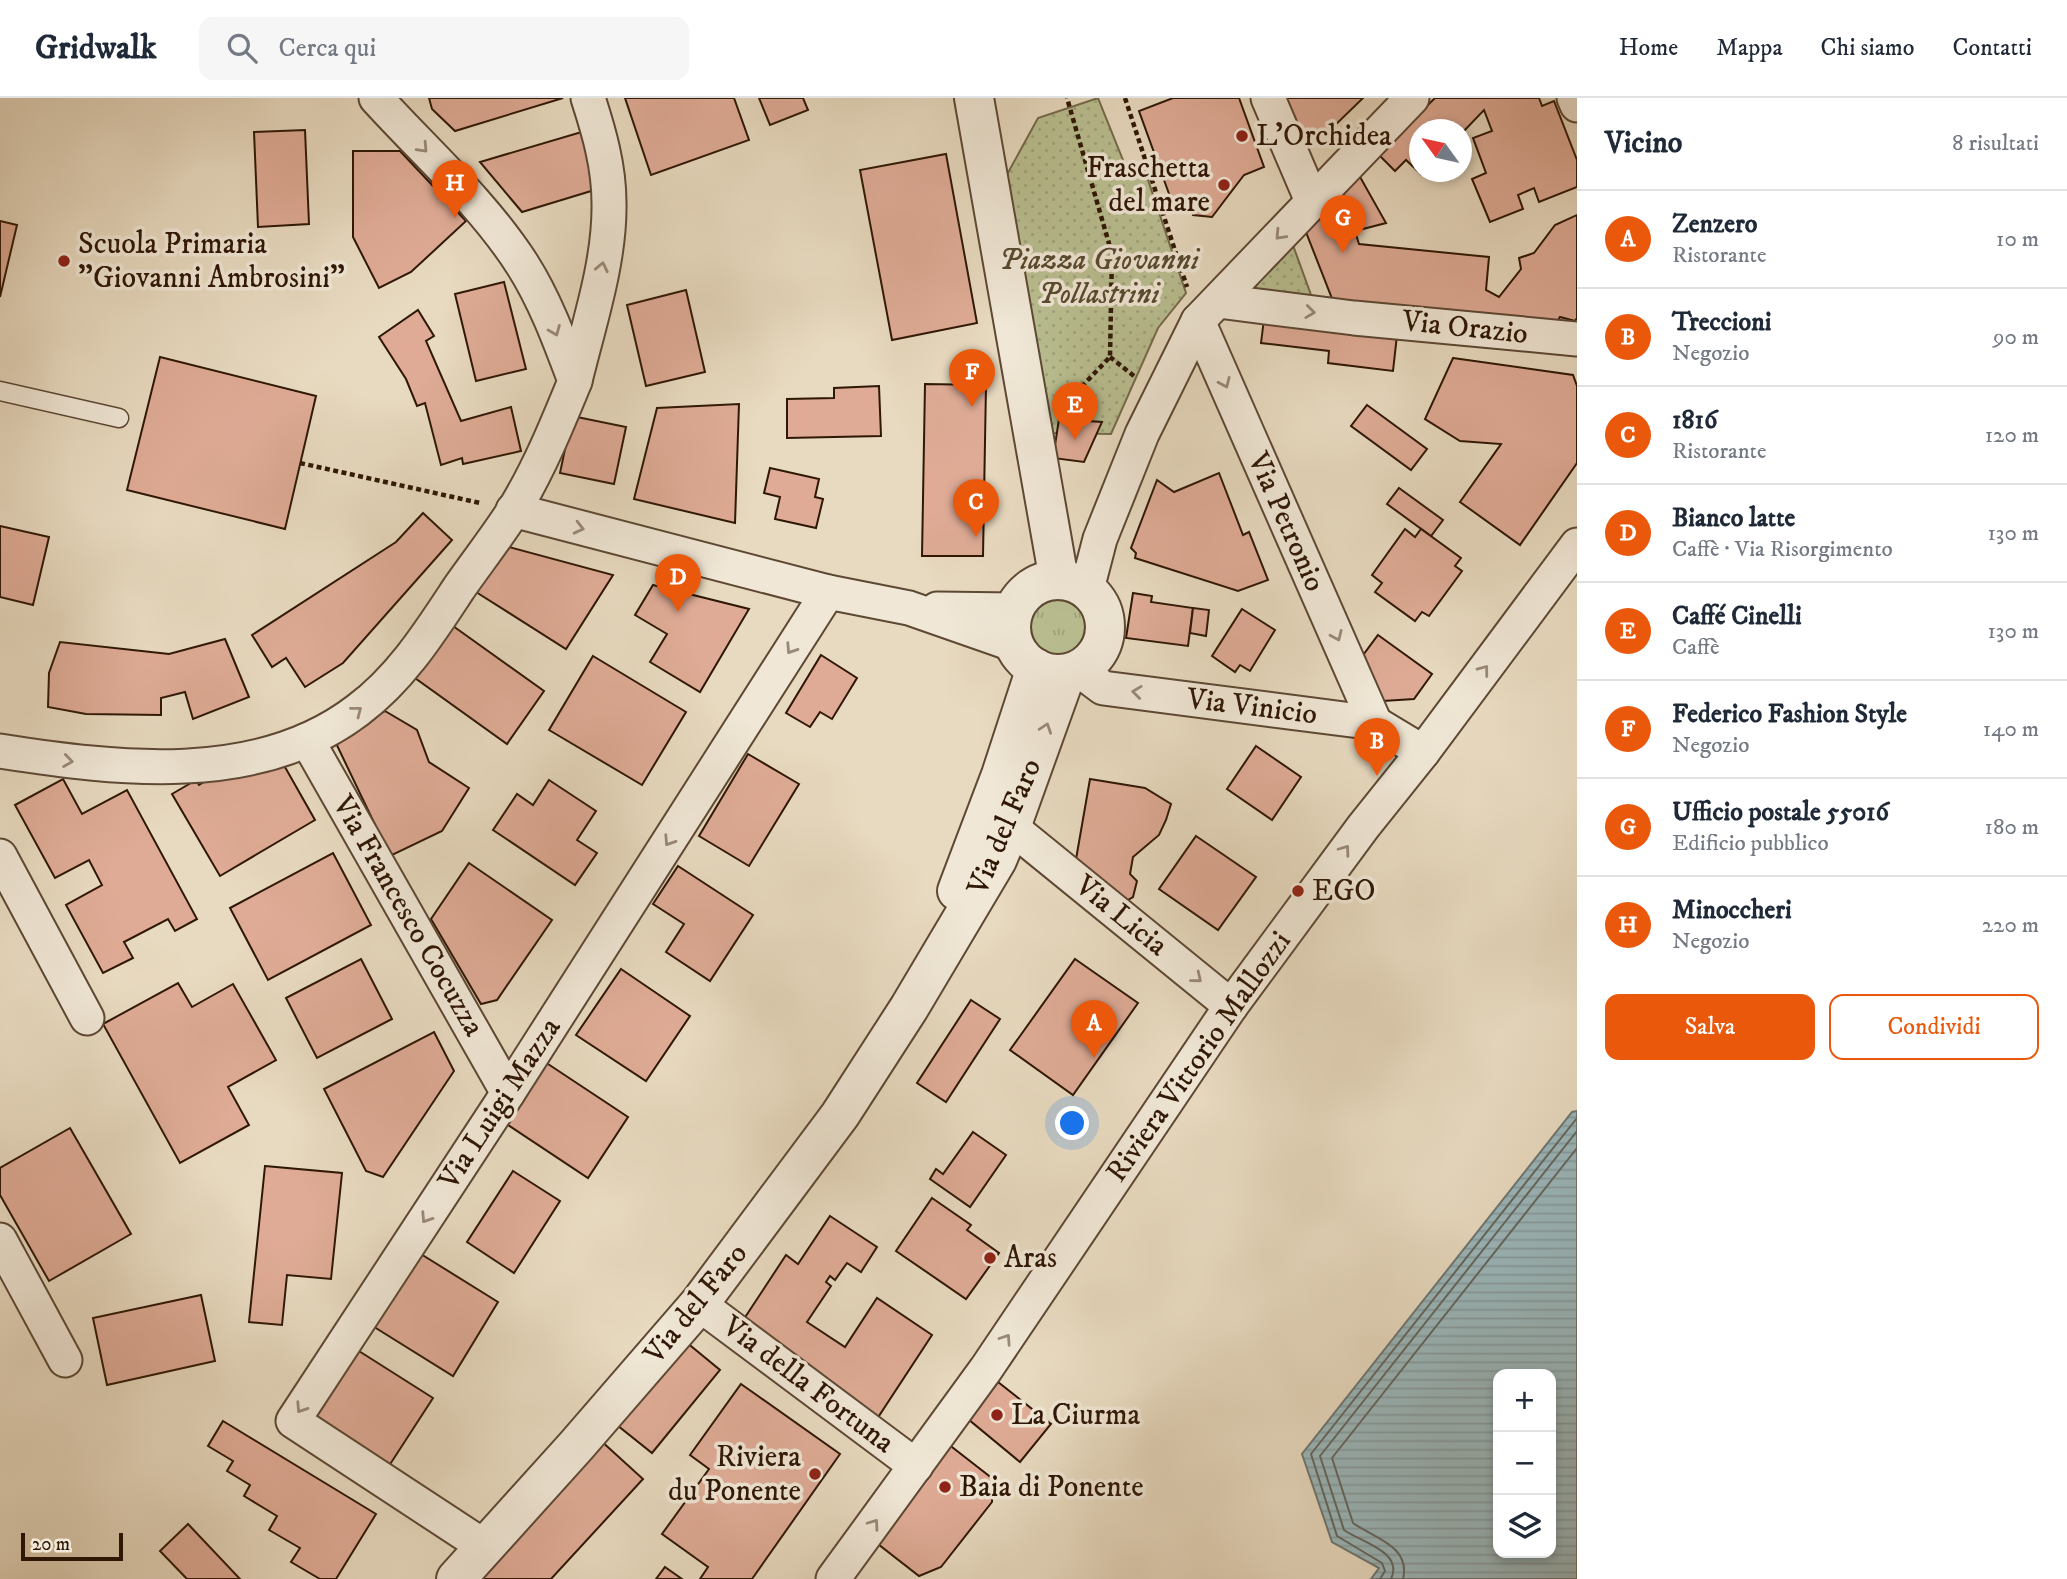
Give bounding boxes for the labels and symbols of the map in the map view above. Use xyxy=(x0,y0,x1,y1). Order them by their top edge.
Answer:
place label: L'Orchidea xyxy=(1256,118,1392,155)
north arrow xyxy=(1409,119,1472,182)
marker: L'Orchidea xyxy=(1234,128,1250,144)
one-way arrow xyxy=(414,140,427,153)
place label: Fraschetta del mare xyxy=(1086,150,1210,221)
pin: H xyxy=(432,160,478,218)
marker: Fraschetta del mare xyxy=(1216,177,1232,193)
pin: G xyxy=(1320,195,1366,253)
place label: Scuola Primaria "Giovanni Ambrosini" xyxy=(78,226,345,297)
one-way arrow xyxy=(1275,227,1288,240)
park label: Piazza Giovanni Pollastrini xyxy=(999,242,1201,313)
marker: Scuola Primaria "Giovanni Ambrosini" xyxy=(56,253,72,269)
one-way arrow xyxy=(593,261,608,273)
street label: Via Orazio xyxy=(1399,303,1530,353)
one-way arrow xyxy=(1304,305,1316,320)
one-way arrow xyxy=(547,324,561,336)
pin: F xyxy=(949,349,995,407)
one-way arrow xyxy=(1217,376,1231,388)
pin: E xyxy=(1052,382,1098,440)
street label: Via Petronio xyxy=(1238,446,1333,597)
pin: C xyxy=(953,479,999,537)
one-way arrow xyxy=(573,519,585,534)
pin: D xyxy=(655,554,701,612)
one-way arrow xyxy=(1328,629,1342,641)
one-way arrow xyxy=(786,642,799,655)
one-way arrow xyxy=(1476,665,1488,678)
street label: Via Vinicio xyxy=(1184,681,1319,733)
one-way arrow xyxy=(1131,685,1143,700)
one-way arrow xyxy=(349,707,362,720)
pin: B xyxy=(1354,718,1400,776)
one-way arrow xyxy=(1038,723,1052,735)
one-way arrow xyxy=(62,753,73,768)
street label: Via del Faro xyxy=(959,753,1050,902)
street label: Via Francesco Cocuzza xyxy=(323,788,492,1043)
one-way arrow xyxy=(664,833,677,846)
one-way arrow xyxy=(1337,845,1350,858)
street label: Via Licia xyxy=(1066,867,1175,965)
place label: EGO xyxy=(1312,873,1375,910)
marker: EGO xyxy=(1290,883,1306,899)
street label: Riviera Vittorio Mallozzi xyxy=(1098,924,1300,1190)
one-way arrow xyxy=(1190,970,1202,983)
pin: A xyxy=(1071,1000,1117,1058)
street label: Via Luigi Mazza xyxy=(430,1011,569,1198)
your location xyxy=(1055,1106,1089,1140)
one-way arrow xyxy=(421,1210,434,1223)
street label: Via del Faro xyxy=(636,1236,756,1373)
place label: Aras xyxy=(1004,1240,1057,1277)
marker: Aras xyxy=(982,1250,998,1266)
street label: Via della Fortuna xyxy=(714,1308,902,1462)
one-way arrow xyxy=(998,1334,1010,1347)
place label: La Ciurma xyxy=(1011,1397,1140,1434)
one-way arrow xyxy=(297,1400,310,1413)
marker: La Ciurma xyxy=(989,1407,1005,1423)
place label: Riviera du Ponente xyxy=(668,1439,801,1510)
marker: Riviera du Ponente xyxy=(807,1466,823,1482)
place label: Baia di Ponente xyxy=(959,1469,1144,1506)
marker: Baia di Ponente xyxy=(937,1479,953,1495)
one-way arrow xyxy=(866,1519,878,1532)
scale bar xyxy=(21,1530,122,1562)

